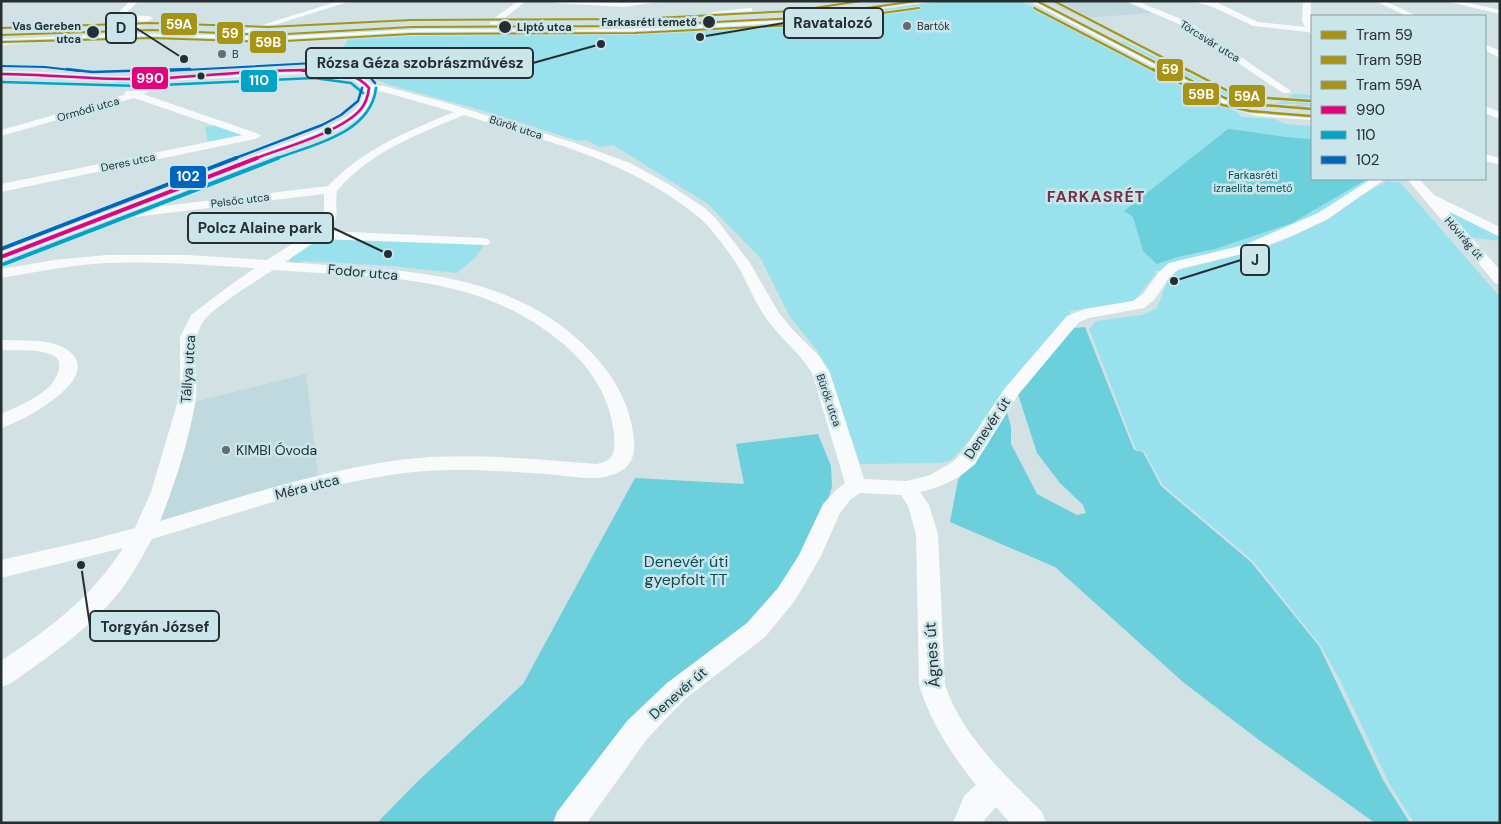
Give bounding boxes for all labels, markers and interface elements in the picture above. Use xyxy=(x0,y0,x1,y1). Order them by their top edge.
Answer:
callout: Ravatalozó xyxy=(784,8,883,38)
line badge: 59A xyxy=(160,12,198,36)
callout: D xyxy=(106,13,136,43)
text: Ravatalozó xyxy=(793,13,873,33)
marker: Farkasréti temető xyxy=(701,14,717,30)
text: 59A xyxy=(166,15,192,33)
place label: Farkasréti temető xyxy=(601,15,697,29)
legend xyxy=(1311,15,1486,180)
street label: Törcsvár utca xyxy=(1177,17,1243,65)
text: D xyxy=(116,18,126,38)
place label: Vas Gereben utca xyxy=(12,19,81,46)
marker: Liptó utca xyxy=(497,19,513,35)
place label: Bartók xyxy=(917,19,950,33)
place label: Liptó utca xyxy=(517,20,572,34)
marker: Bartók xyxy=(901,20,913,32)
line badge: 59 xyxy=(216,21,244,45)
marker: Vas Gereben utca xyxy=(85,24,101,40)
text: 59 xyxy=(221,24,239,42)
text: Tram 59 xyxy=(1356,25,1413,45)
line badge: 59B xyxy=(249,30,287,54)
text: 59B xyxy=(255,33,281,51)
place label: B xyxy=(232,47,239,61)
marker: B xyxy=(216,48,228,60)
callout: Rózsa Géza szobrászművész xyxy=(306,48,533,78)
text: Tram 59B xyxy=(1356,50,1422,70)
text: Rózsa Géza szobrászművész xyxy=(317,53,523,73)
line badge: 59 xyxy=(1156,58,1184,82)
text: 59 xyxy=(1161,60,1179,78)
line badge: 990 xyxy=(131,66,169,90)
text: 990 xyxy=(136,69,164,87)
line badge: 110 xyxy=(240,69,278,93)
unlabelled marker xyxy=(196,71,206,81)
text: 110 xyxy=(249,71,269,89)
text: Tram 59A xyxy=(1356,75,1422,95)
line badge: 59B xyxy=(1182,82,1220,106)
line badge: 59A xyxy=(1228,84,1266,108)
text: 59B xyxy=(1188,85,1214,103)
text: 59A xyxy=(1234,87,1260,105)
street label: Ormódi utca xyxy=(55,93,121,125)
text: 990 xyxy=(1356,100,1385,120)
street label: Bürök utca xyxy=(488,112,544,142)
text: 110 xyxy=(1356,125,1376,145)
unlabelled marker xyxy=(323,126,333,136)
street label: Deres utca xyxy=(100,149,156,175)
text: 102 xyxy=(1356,150,1379,170)
line badge: 102 xyxy=(169,165,207,189)
text: 102 xyxy=(177,167,199,185)
park label: Farkasréti izraelita temető xyxy=(1213,168,1293,195)
district label: FARKASRÉT xyxy=(1047,186,1145,207)
street label: Pelsőc utca xyxy=(210,189,270,211)
callout: Polcz Alaine park xyxy=(188,213,333,243)
street label: Hóvirág út xyxy=(1442,214,1486,262)
text: Polcz Alaine park xyxy=(198,218,323,238)
callout: J xyxy=(1241,245,1269,275)
text: J xyxy=(1251,250,1259,270)
street label: Fodor utca xyxy=(327,260,399,284)
street label: Tállya utca xyxy=(177,334,199,404)
street label: Bürök utca xyxy=(814,372,844,428)
street label: Denevér út xyxy=(960,394,1014,462)
place label: KIMBI Óvoda xyxy=(236,441,317,459)
marker: KIMBI Óvoda xyxy=(220,444,232,456)
street label: Méra utca xyxy=(273,470,341,504)
park label: Denevér úti gyepfolt TT xyxy=(644,551,728,590)
callout: Torgyán József xyxy=(90,611,219,641)
text: Torgyán József xyxy=(101,617,209,637)
street label: Ágnes út xyxy=(919,622,945,688)
street label: Denevér út xyxy=(645,663,711,723)

